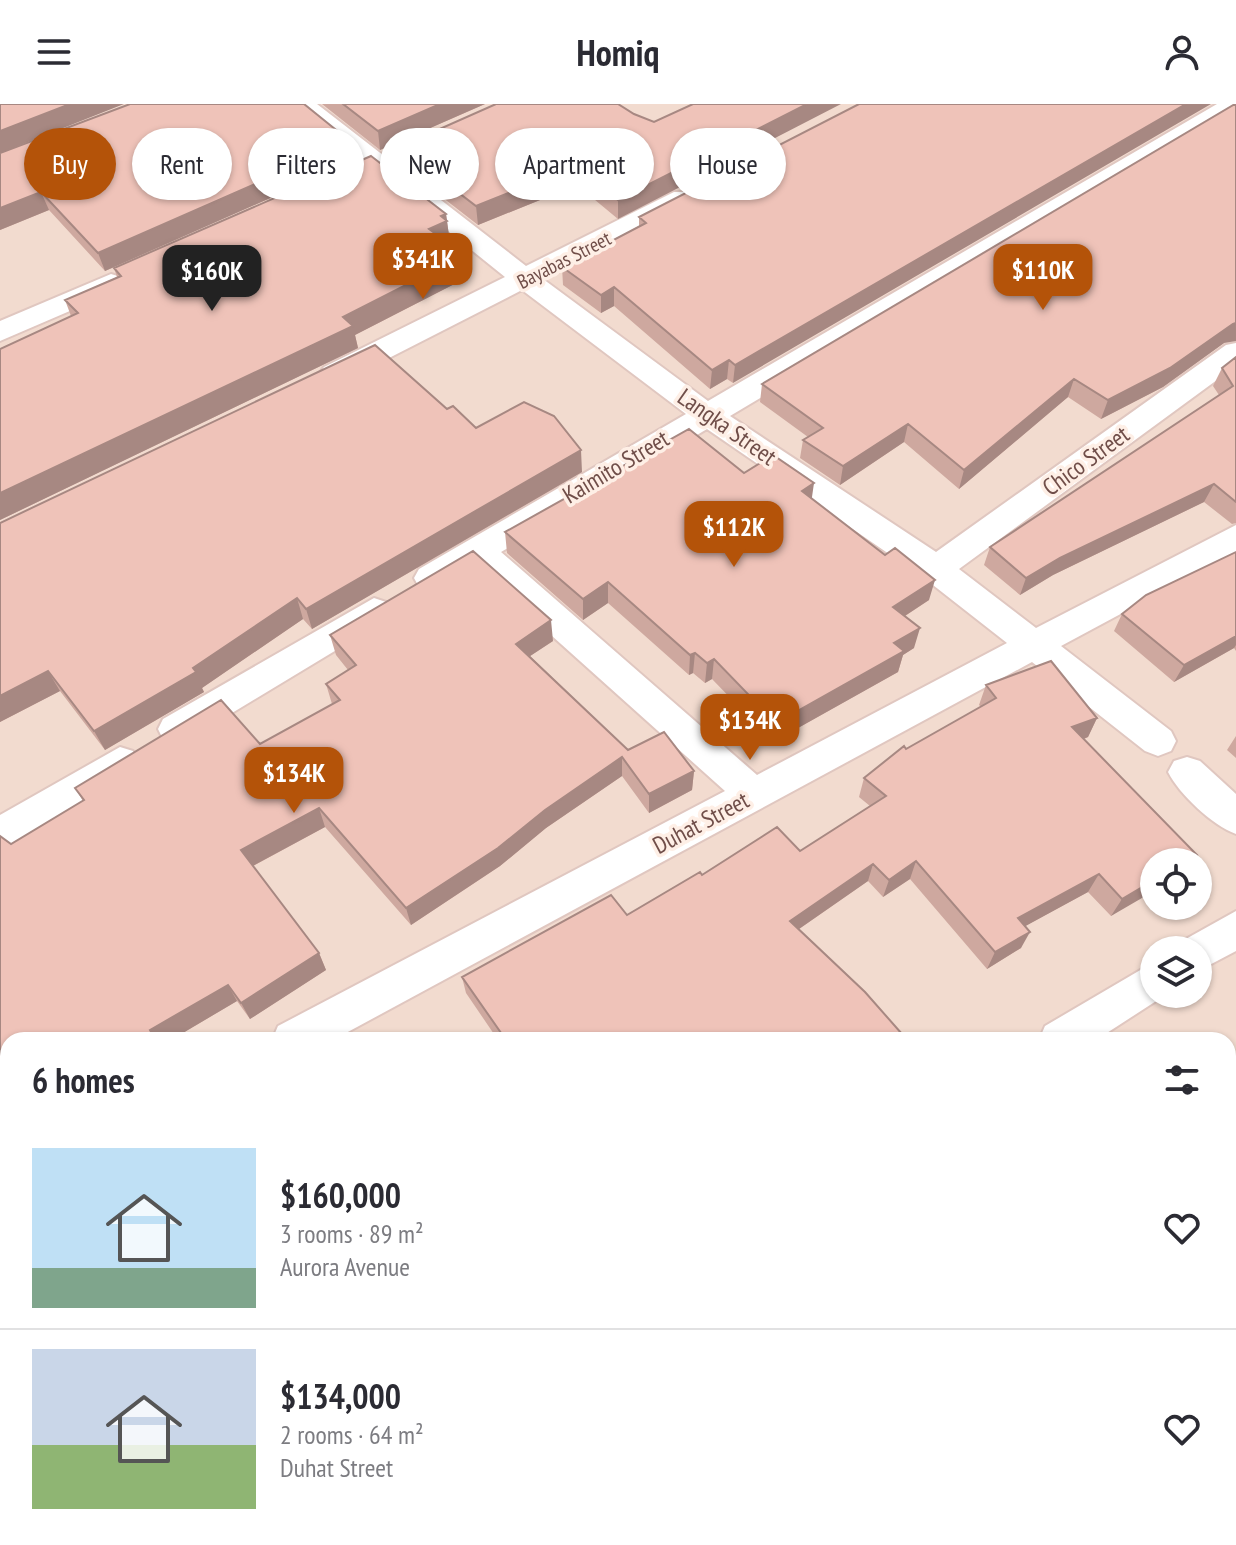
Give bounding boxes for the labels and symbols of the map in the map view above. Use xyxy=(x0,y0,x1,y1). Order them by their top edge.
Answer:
street label: Bayabas Street xyxy=(513,225,616,295)
pin: $341K xyxy=(367,233,479,301)
pin: $110K xyxy=(987,244,1099,312)
pin: $160K xyxy=(156,245,268,313)
street label: Langka Street xyxy=(672,381,783,472)
street label: Chico Street xyxy=(1036,418,1136,503)
street label: Kaimito Street xyxy=(557,423,675,510)
pin: $112K xyxy=(678,501,790,569)
pin: $134K xyxy=(694,694,806,762)
pin: $134K xyxy=(238,747,350,815)
street label: Duhat Street xyxy=(647,784,755,861)

